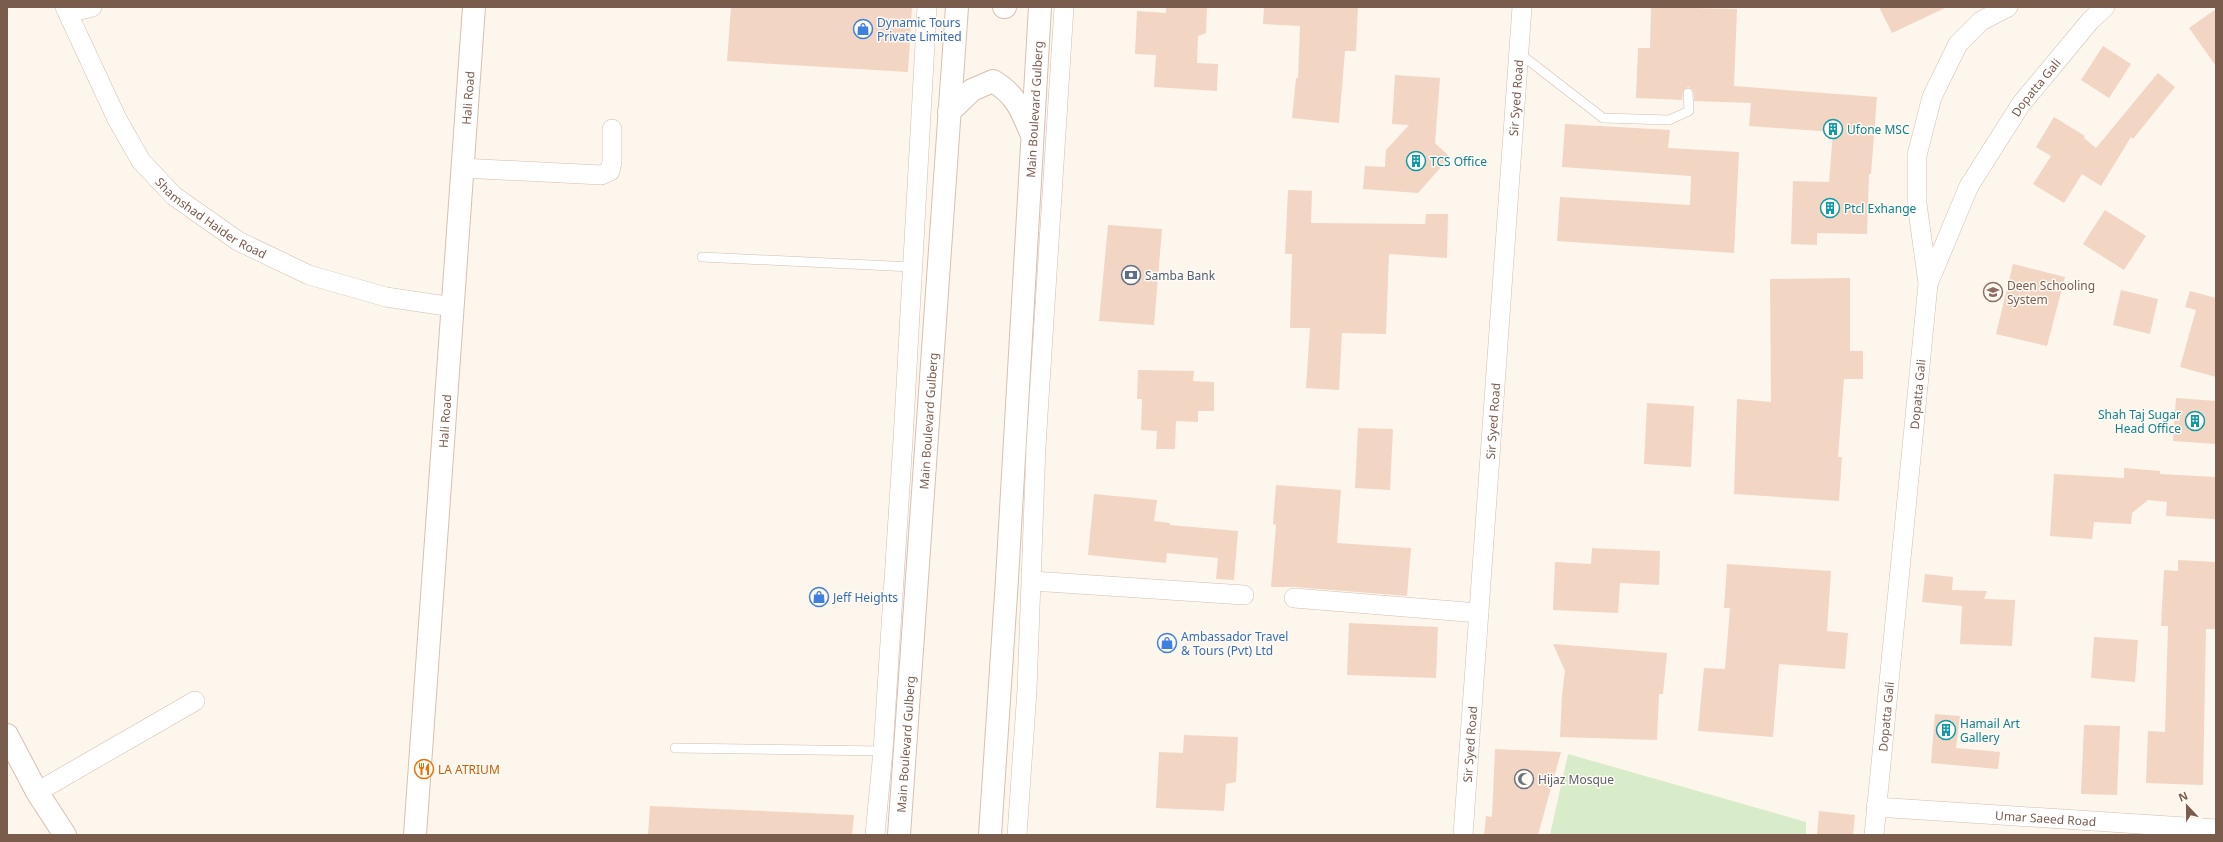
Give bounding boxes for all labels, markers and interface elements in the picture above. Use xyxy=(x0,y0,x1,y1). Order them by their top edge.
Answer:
place label: Dynamic Tours Private Limited xyxy=(877,14,962,45)
shop icon: Dynamic Tours Private Limited xyxy=(852,18,874,40)
street label: Main Boulevard Gulberg xyxy=(1022,40,1047,178)
street label: Dopatta Gali xyxy=(2007,55,2064,120)
street label: Sir Syed Road xyxy=(1504,59,1527,137)
street label: Hali Road xyxy=(457,70,478,125)
building icon: Ufone MSC xyxy=(1822,118,1844,140)
place label: Ufone MSC xyxy=(1847,121,1910,138)
building icon: TCS Office xyxy=(1405,150,1427,172)
place label: TCS Office xyxy=(1430,153,1487,170)
street label: Shamshad Haider Road xyxy=(152,173,270,262)
building icon: Ptcl Exhange xyxy=(1819,197,1841,219)
place label: Ptcl Exhange xyxy=(1844,200,1917,217)
bank icon: Samba Bank xyxy=(1120,264,1142,286)
place label: Samba Bank xyxy=(1145,267,1216,284)
place label: Deen Schooling System xyxy=(2007,277,2095,308)
school or university icon: Deen Schooling System xyxy=(1982,281,2004,303)
street label: Main Boulevard Gulberg xyxy=(915,352,941,490)
street label: Dopatta Gali xyxy=(1905,358,1929,430)
street label: Sir Syed Road xyxy=(1481,382,1504,460)
street label: Hali Road xyxy=(434,394,455,449)
place label: Shah Taj Sugar Head Office xyxy=(2098,406,2181,437)
building icon: Shah Taj Sugar Head Office xyxy=(2184,410,2206,432)
shop icon: Jeff Heights xyxy=(808,586,830,608)
place label: Jeff Heights xyxy=(832,589,898,606)
place label: Ambassador Travel & Tours (Pvt) Ltd xyxy=(1181,628,1288,659)
shop icon: Ambassador Travel & Tours (Pvt) Ltd xyxy=(1156,632,1178,654)
street label: Main Boulevard Gulberg xyxy=(892,675,919,813)
street label: Dopatta Gali xyxy=(1874,681,1897,752)
street label: Sir Syed Road xyxy=(1458,705,1481,783)
place label: Hamail Art Gallery xyxy=(1960,715,2021,746)
building icon: Hamail Art Gallery xyxy=(1935,719,1957,741)
restaurant icon: LA ATRIUM xyxy=(413,758,435,780)
place label: LA ATRIUM xyxy=(438,761,500,778)
mosque icon: Hijaz Mosque xyxy=(1513,768,1535,790)
place label: Hijaz Mosque xyxy=(1538,771,1614,788)
north arrow xyxy=(2167,786,2207,826)
text: N xyxy=(2176,788,2190,805)
street label: Umar Saeed Road xyxy=(1995,806,2097,830)

